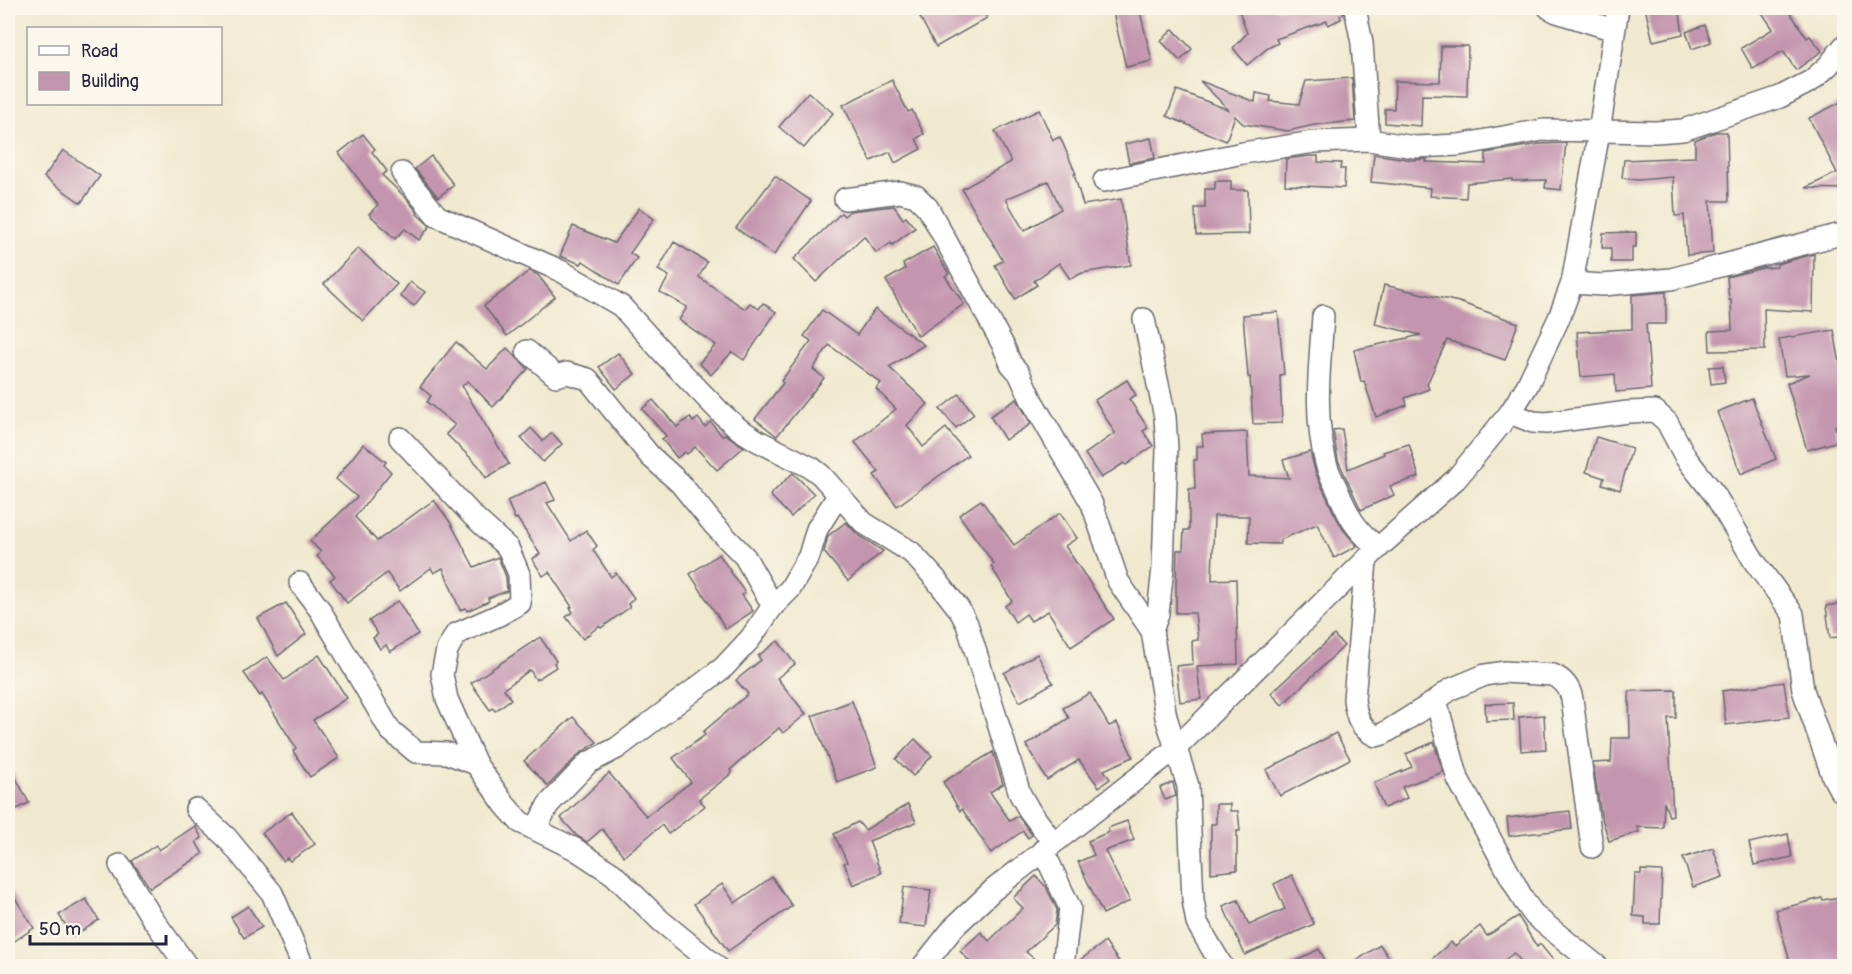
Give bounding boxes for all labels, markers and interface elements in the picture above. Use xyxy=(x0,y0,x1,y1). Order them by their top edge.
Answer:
legend xyxy=(27,27,222,105)
text: Road xyxy=(81,40,118,63)
text: Building xyxy=(81,70,139,93)
scale bar xyxy=(30,908,166,946)
text: 50 m xyxy=(39,918,81,941)

